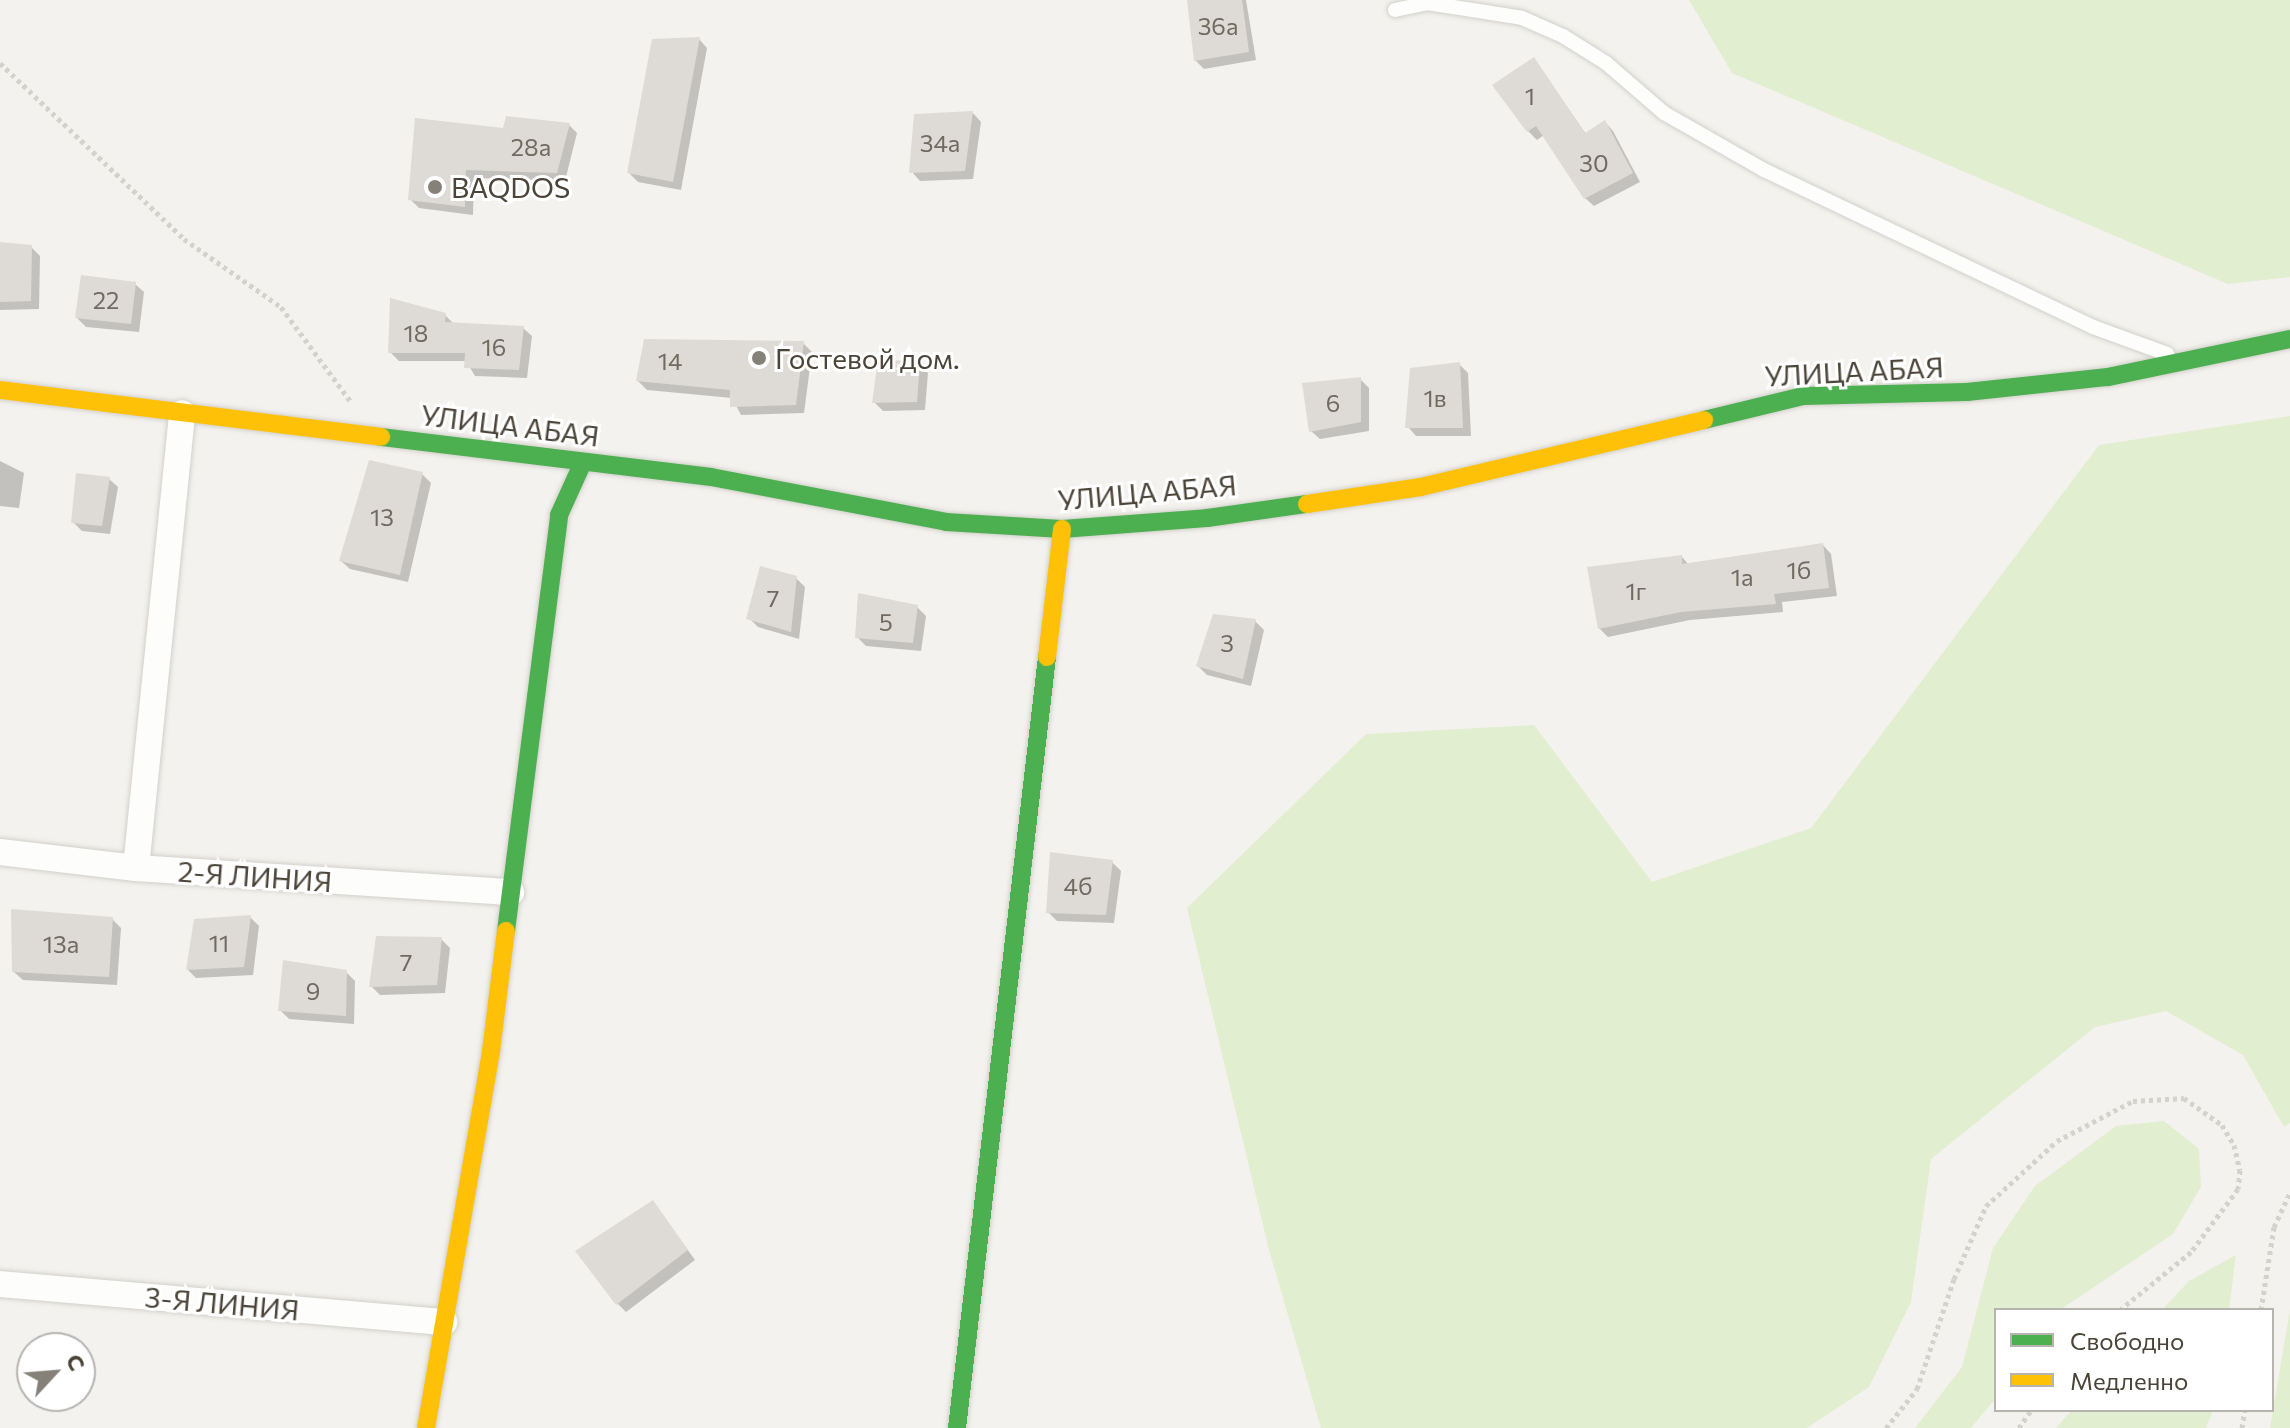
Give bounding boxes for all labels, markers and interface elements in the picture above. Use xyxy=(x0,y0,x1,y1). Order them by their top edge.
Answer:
house number: 36а xyxy=(1198,12,1238,40)
house number: 1 xyxy=(1525,82,1535,110)
house number: 34а xyxy=(920,129,960,157)
house number: 28а xyxy=(511,133,551,161)
house number: 30 xyxy=(1579,149,1609,177)
place label: BAQDOS xyxy=(451,170,570,204)
marker: BAQDOS xyxy=(426,178,444,196)
house number: 22 xyxy=(93,286,119,314)
house number: 18 xyxy=(404,319,428,347)
house number: 16 xyxy=(482,333,506,361)
place label: Гостевой дом. xyxy=(775,341,960,375)
house number: 14 xyxy=(658,347,682,375)
marker: Гостевой дом. xyxy=(750,349,768,367)
street label: УЛИЦА АБАЯ xyxy=(1764,350,1944,392)
house number: 1в xyxy=(1424,384,1446,412)
house number: 6 xyxy=(1326,389,1340,417)
street label: УЛИЦА АБАЯ xyxy=(419,397,601,453)
street label: УЛИЦА АБАЯ xyxy=(1056,467,1238,517)
house number: 13 xyxy=(370,503,394,531)
house number: 1б xyxy=(1787,556,1811,584)
house number: 1а xyxy=(1731,563,1753,591)
house number: 1г xyxy=(1626,577,1646,605)
house number: 7 xyxy=(767,584,779,612)
house number: 5 xyxy=(879,608,893,636)
house number: 3 xyxy=(1220,629,1234,657)
street label: 2-Я ЛИНИЯ xyxy=(177,854,333,898)
house number: 4б xyxy=(1064,872,1092,900)
house number: 11 xyxy=(209,929,229,957)
house number: 13а xyxy=(43,930,79,958)
house number: 7 xyxy=(400,948,412,976)
house number: 9 xyxy=(306,977,320,1005)
street label: 3-Я ЛИНИЯ xyxy=(143,1280,301,1326)
legend xyxy=(1994,1308,2274,1412)
text: Свободно xyxy=(2070,1326,2184,1355)
north arrow xyxy=(16,1332,96,1412)
text: С xyxy=(61,1349,92,1375)
text: Медленно xyxy=(2070,1366,2188,1395)

